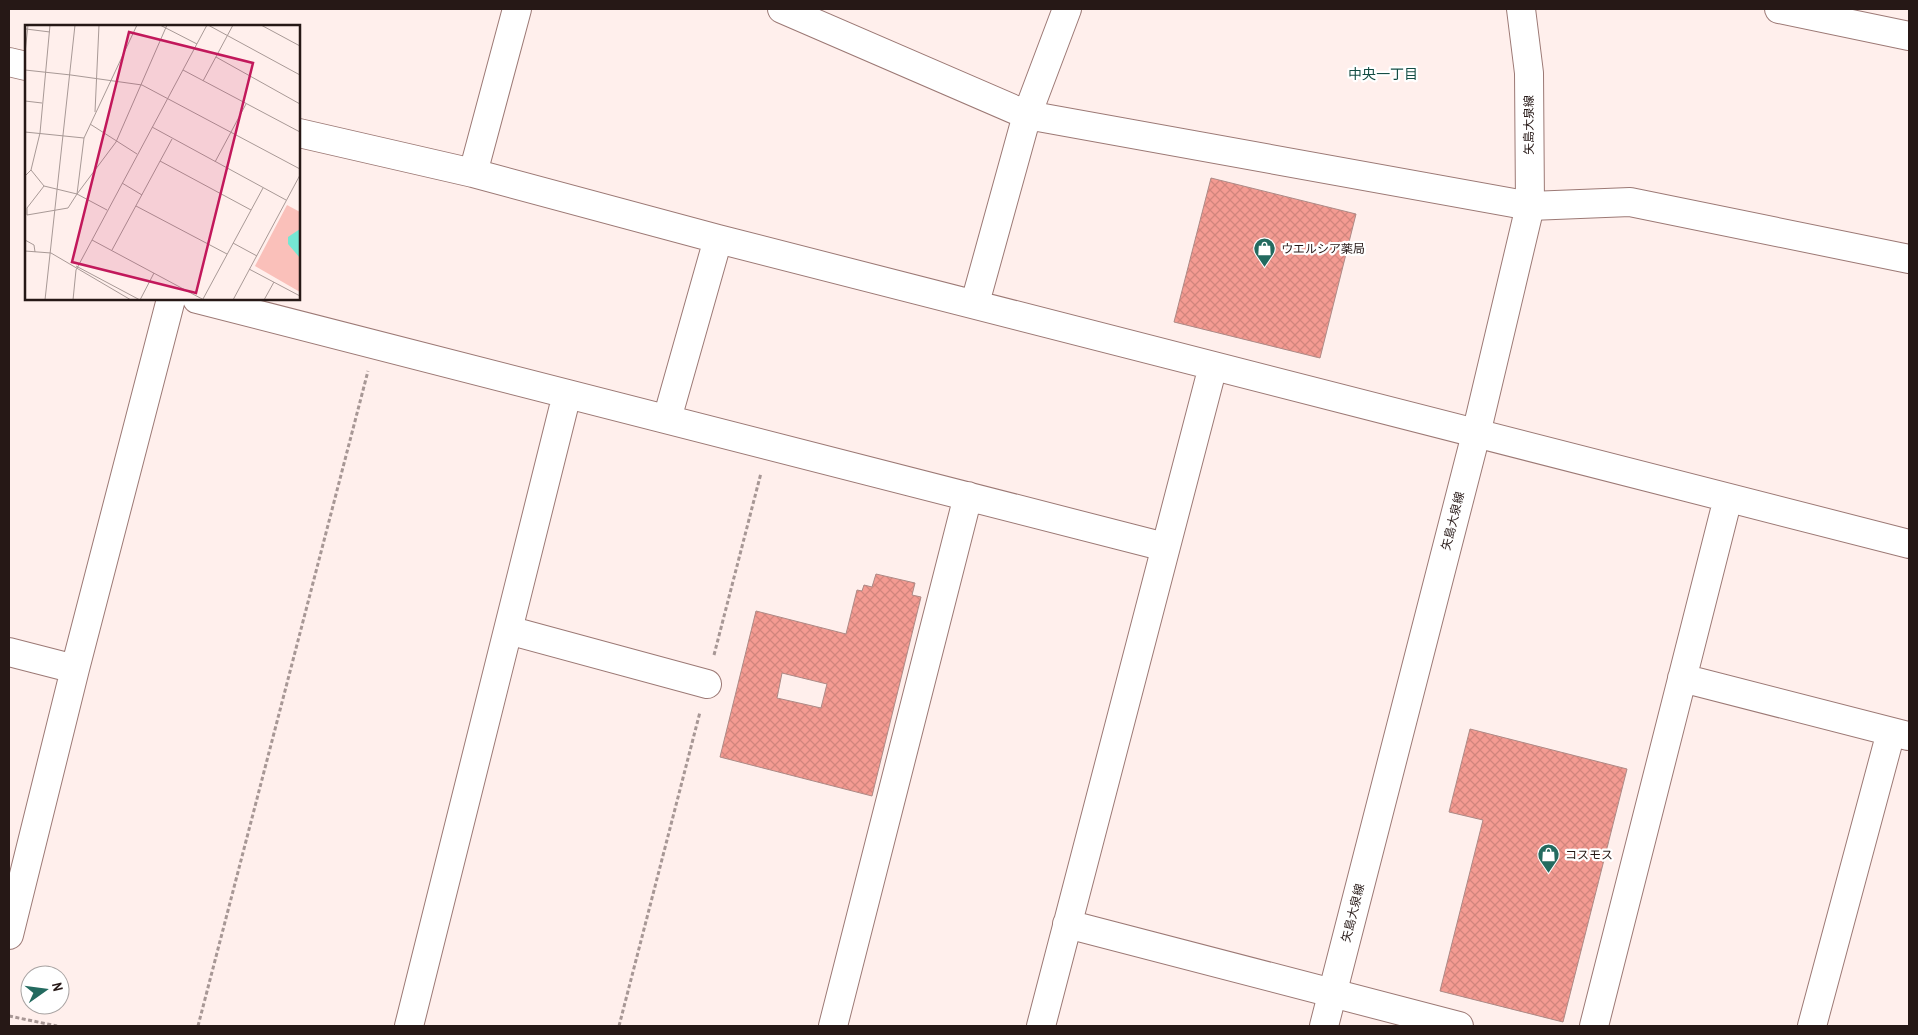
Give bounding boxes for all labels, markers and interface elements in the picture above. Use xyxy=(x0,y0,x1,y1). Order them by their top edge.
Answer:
inset map xyxy=(25,25,300,300)
district label: 中央一丁目 xyxy=(1348,65,1418,83)
street label: 矢島大泉線 xyxy=(1521,95,1537,155)
shop icon: ウエルシア薬局 xyxy=(1253,237,1277,268)
place label: ウエルシア薬局 xyxy=(1281,241,1365,257)
street label: 矢島大泉線 xyxy=(1438,490,1468,552)
shop icon: コスモス xyxy=(1537,843,1561,874)
place label: コスモス xyxy=(1565,847,1613,863)
street label: 矢島大泉線 xyxy=(1338,882,1368,944)
north arrow xyxy=(20,965,70,1015)
text: N xyxy=(48,981,67,993)

